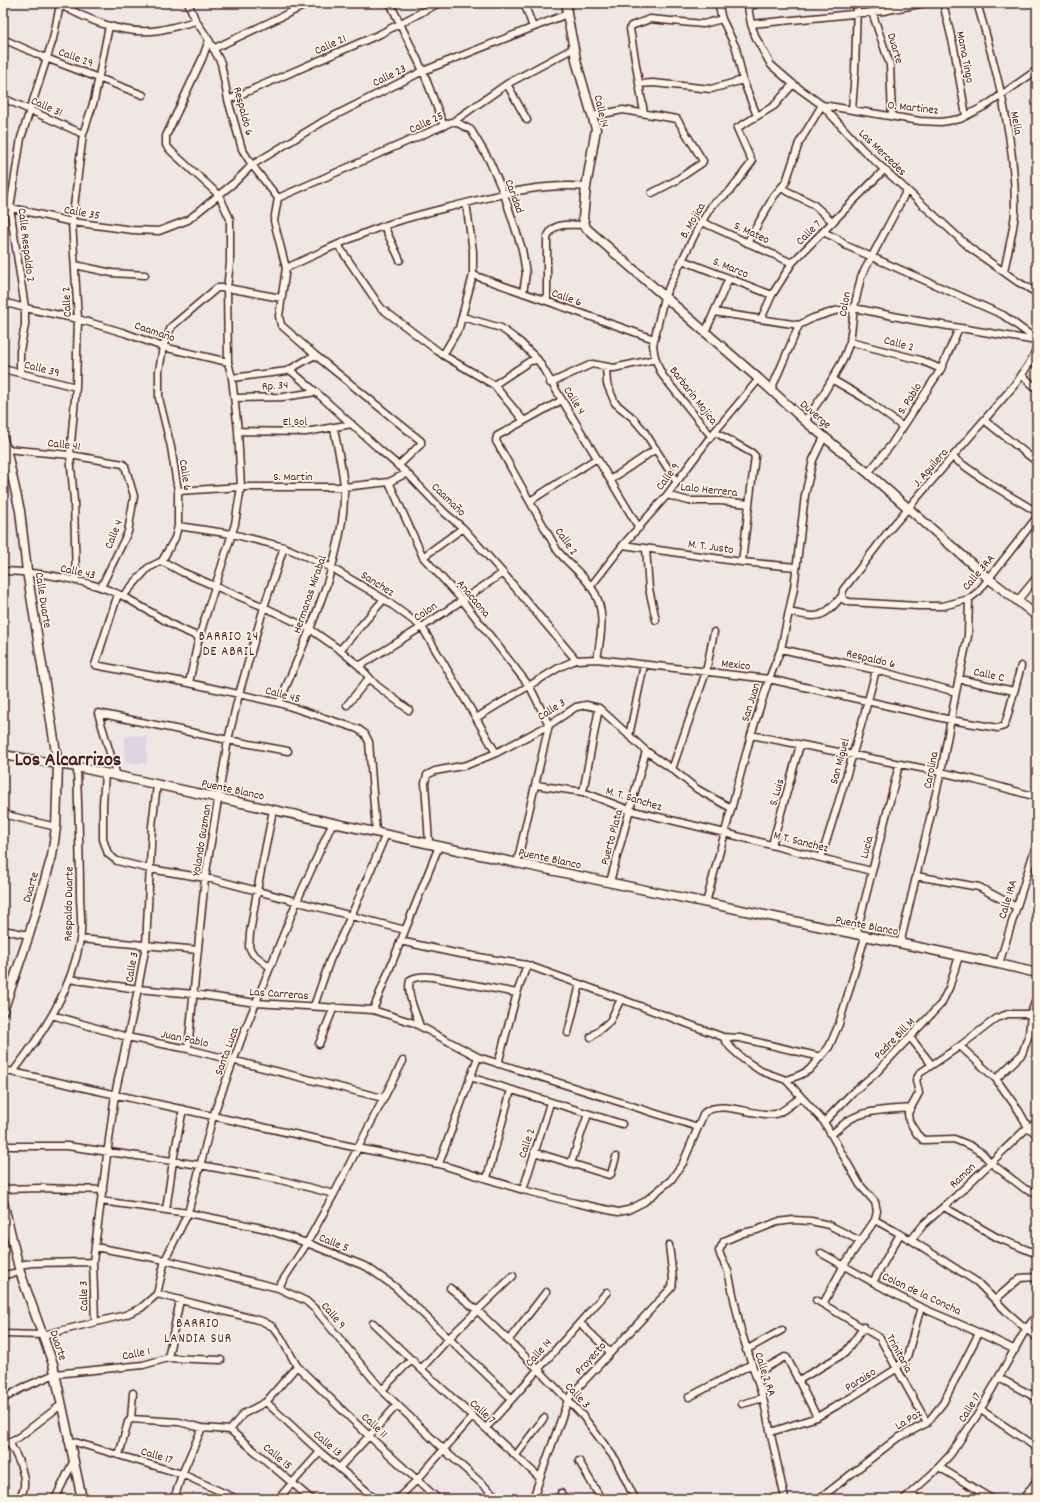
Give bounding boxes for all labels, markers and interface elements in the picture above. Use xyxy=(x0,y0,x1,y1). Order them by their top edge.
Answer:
street label: Mama Tingo xyxy=(951,30,978,85)
street label: Calle 21 xyxy=(312,31,349,60)
street label: Duarte xyxy=(882,31,907,66)
street label: Calle 29 xyxy=(56,44,95,73)
street label: Calle 23 xyxy=(370,61,410,92)
street label: Respaldo 6 xyxy=(228,85,257,138)
street label: Calle 31 xyxy=(28,93,65,122)
street label: Calle 14 xyxy=(589,93,613,129)
street label: O. Martinez xyxy=(887,97,939,120)
street label: Calle 25 xyxy=(407,108,447,139)
street label: Mella xyxy=(1005,110,1026,137)
street label: Las Mercedes xyxy=(854,126,910,180)
street label: Caridad xyxy=(500,177,528,216)
street label: B. Mojica xyxy=(676,199,710,242)
street label: Calle 35 xyxy=(62,202,101,225)
street label: Calle Respaldo 2 xyxy=(13,207,38,283)
street label: Calle 7 xyxy=(792,216,826,250)
street label: S. Mateo xyxy=(731,218,772,249)
street label: S. Marco xyxy=(710,254,751,283)
street label: Calle 6 xyxy=(549,285,584,312)
street label: Calle 2 xyxy=(58,286,77,318)
street label: Colon xyxy=(835,290,856,318)
street label: Caamaño xyxy=(132,318,177,347)
street label: Calle 2 xyxy=(882,332,916,357)
street label: Calle 39 xyxy=(22,357,61,382)
street label: Barbarin Mojica xyxy=(665,363,721,429)
street label: Rp. 34 xyxy=(261,377,289,396)
street label: S. Pablo xyxy=(894,380,927,418)
street label: Calle 4 xyxy=(558,383,589,418)
street label: Duverge xyxy=(796,397,834,434)
street label: El Sol xyxy=(283,414,307,431)
street label: Calle 41 xyxy=(46,435,81,456)
street label: J. Aguilera xyxy=(909,445,953,491)
street label: Calle 6 xyxy=(174,459,195,492)
street label: Calle 9 xyxy=(652,459,684,494)
street label: S. Martin xyxy=(273,469,313,486)
street label: Caamaño xyxy=(427,479,469,521)
street label: Lalo Herrera xyxy=(680,479,739,502)
street label: Calle 4 xyxy=(101,517,128,552)
street label: Calle 2 xyxy=(550,524,581,559)
street label: M. T. Justo xyxy=(687,536,735,559)
street label: Calle 3RA xyxy=(959,551,1000,595)
street label: Hermanas Mirabal xyxy=(289,553,332,636)
street label: Calle 43 xyxy=(59,560,97,584)
street label: Sanchez xyxy=(357,567,398,601)
street label: Calle Duarte xyxy=(30,571,55,629)
street label: Anacaona xyxy=(452,576,494,622)
street label: Colon xyxy=(411,598,441,626)
district label: BARRIO 24 DE ABRIL xyxy=(199,628,259,662)
street label: Respaldo 6 xyxy=(844,646,897,673)
street label: Mexico xyxy=(720,656,751,675)
street label: Calle C xyxy=(972,664,1006,687)
street label: San Juan xyxy=(737,680,766,724)
street label: Calle 45 xyxy=(263,683,302,708)
street label: Calle 3 xyxy=(534,695,569,726)
street label: San Miguel xyxy=(826,736,855,786)
district label: Los Alcarrizos xyxy=(15,747,121,775)
street label: Carolina xyxy=(920,750,943,790)
street label: Puente Blanco xyxy=(200,776,266,805)
street label: S. Luis xyxy=(765,777,789,808)
street label: M. T. Sanchez xyxy=(603,783,664,816)
street label: Yolando Guzman xyxy=(188,803,217,877)
street label: Puerto Plata xyxy=(597,807,628,867)
street label: M T. Sanchez xyxy=(771,827,830,858)
street label: Lucia xyxy=(856,834,879,861)
street label: Puente Blanco xyxy=(517,845,583,874)
street label: Respaldo Duarte xyxy=(60,866,79,942)
street label: Duarte xyxy=(19,870,44,905)
street label: Calle 1RA xyxy=(994,877,1023,921)
street label: Puente Blanco xyxy=(834,912,900,941)
street label: Calle 3 xyxy=(121,951,144,984)
street label: Las Carreras xyxy=(249,984,309,1005)
street label: Padre Bill M xyxy=(871,1014,919,1064)
street label: Santa Luca xyxy=(211,1025,244,1078)
street label: Juan Pablo xyxy=(159,1026,210,1053)
street label: Calle 2 xyxy=(515,1126,540,1161)
street label: Ramon xyxy=(946,1159,980,1193)
street label: Calle 5 xyxy=(316,1230,351,1257)
street label: Colon de la Concha xyxy=(879,1269,964,1320)
street label: Calle 3 xyxy=(76,1281,93,1311)
street label: Calle 9 xyxy=(316,1299,349,1333)
district label: BARRIO LANDIA SUR xyxy=(164,1315,232,1349)
street label: Duarte xyxy=(44,1328,71,1363)
street label: Trinitaria xyxy=(881,1331,916,1376)
street label: Calle 14 xyxy=(522,1335,556,1371)
street label: Proyecto xyxy=(571,1338,611,1380)
street label: Calle 1 xyxy=(121,1343,152,1365)
street label: Calle 2 RA xyxy=(749,1350,780,1399)
street label: Paraiso xyxy=(842,1364,880,1396)
street label: Calle 3 xyxy=(560,1379,594,1413)
street label: Calle 17 xyxy=(954,1389,986,1426)
street label: Calle 7 xyxy=(465,1396,499,1429)
street label: La Paz xyxy=(892,1405,926,1435)
street label: Calle 11 xyxy=(357,1409,391,1443)
street label: Calle 13 xyxy=(309,1427,345,1461)
street label: Calle 15 xyxy=(259,1440,295,1474)
street label: Calle 17 xyxy=(139,1444,175,1469)

